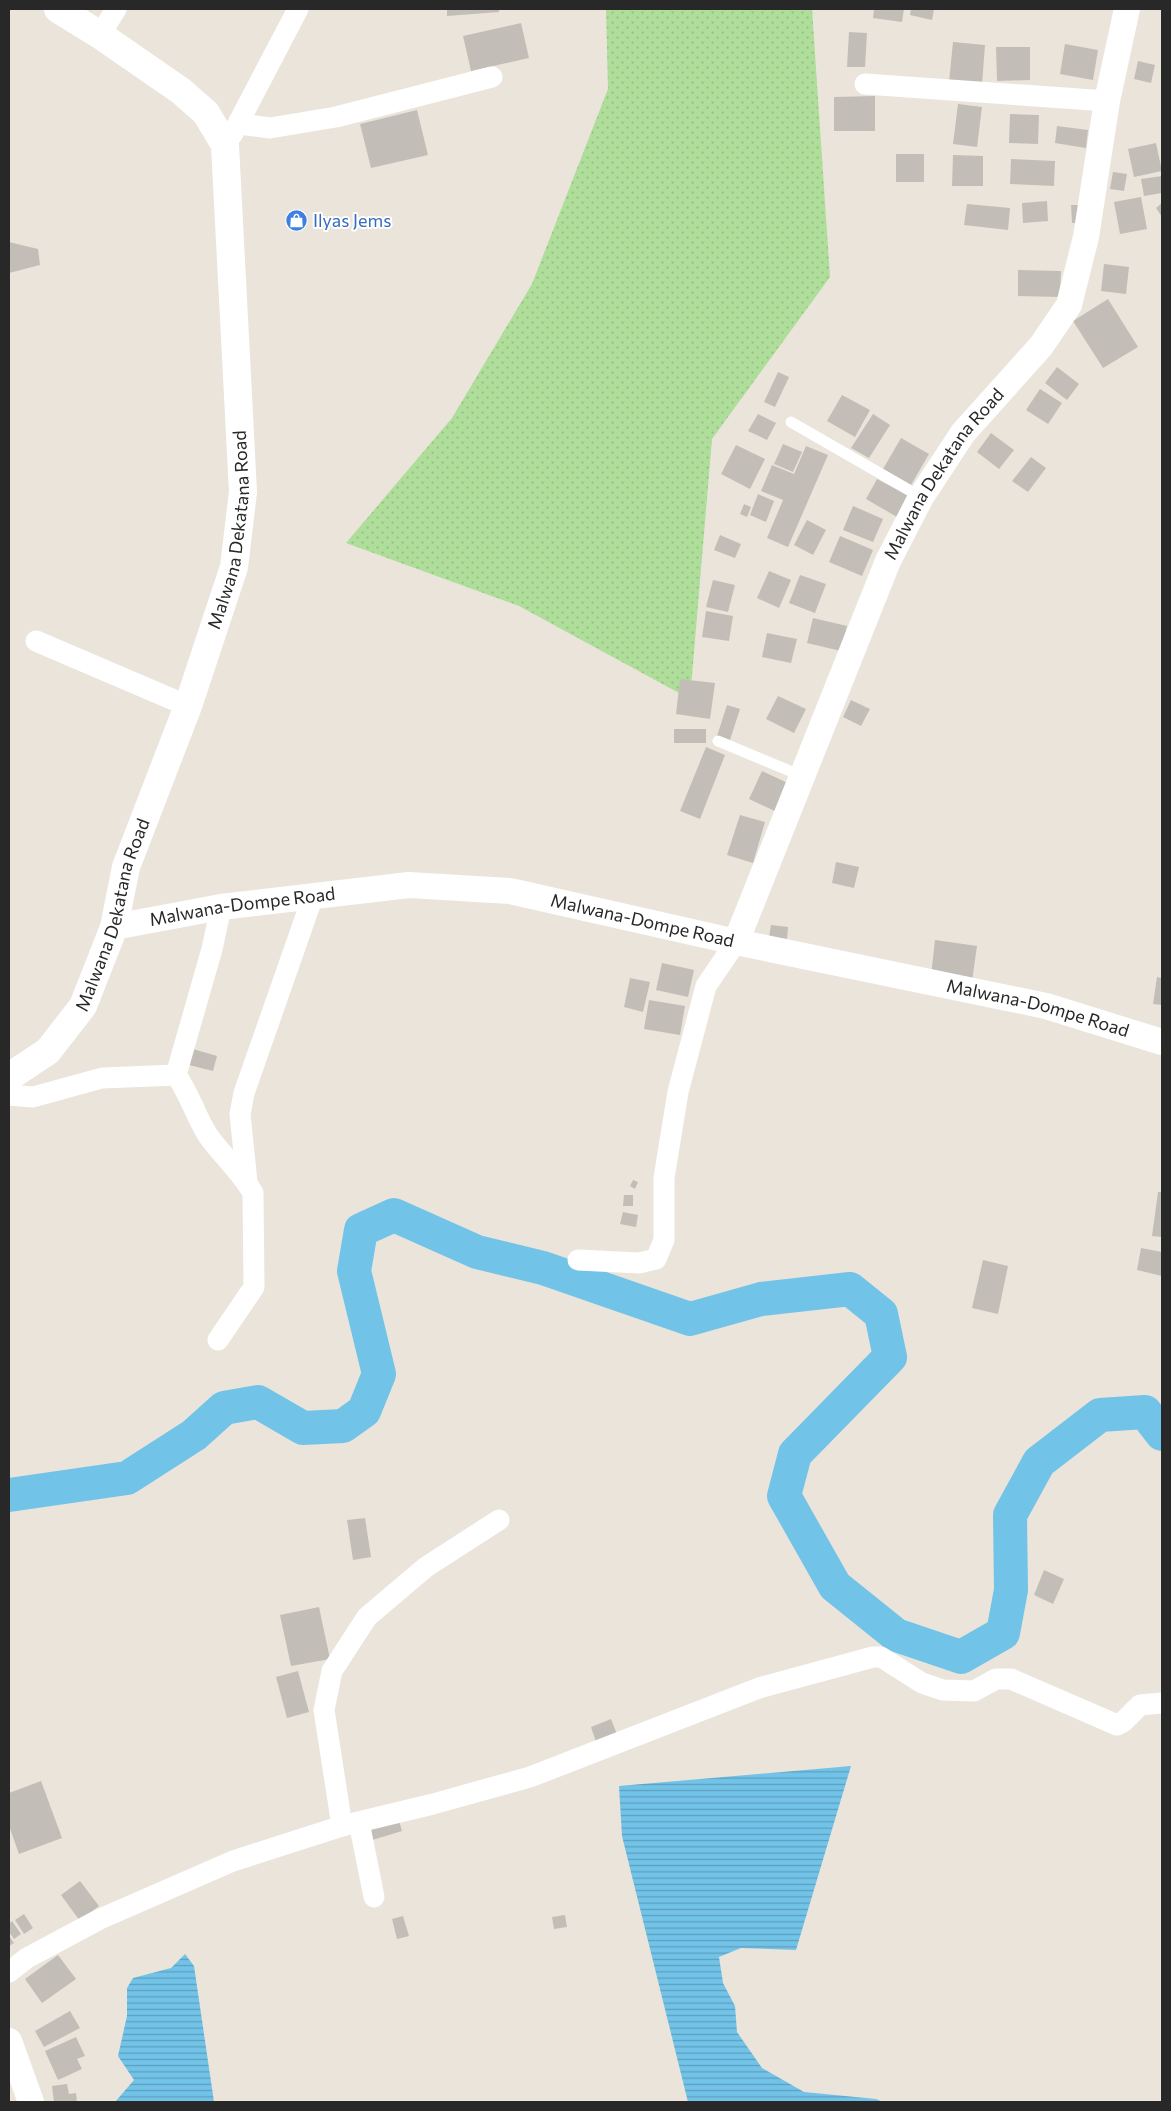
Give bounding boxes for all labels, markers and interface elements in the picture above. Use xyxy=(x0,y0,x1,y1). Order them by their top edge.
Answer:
shop icon: Ilyas Jems xyxy=(285,209,309,233)
place label: Ilyas Jems xyxy=(313,209,391,231)
street label: Malwana Dekatana Road xyxy=(879,383,1008,563)
street label: Malwana Dekatana Road xyxy=(202,430,253,632)
street label: Malwana Dekatana Road xyxy=(70,815,154,1014)
street label: Malwana-Dompe Road xyxy=(147,882,336,930)
street label: Malwana-Dompe Road xyxy=(549,889,736,951)
street label: Malwana-Dompe Road xyxy=(945,974,1132,1041)

